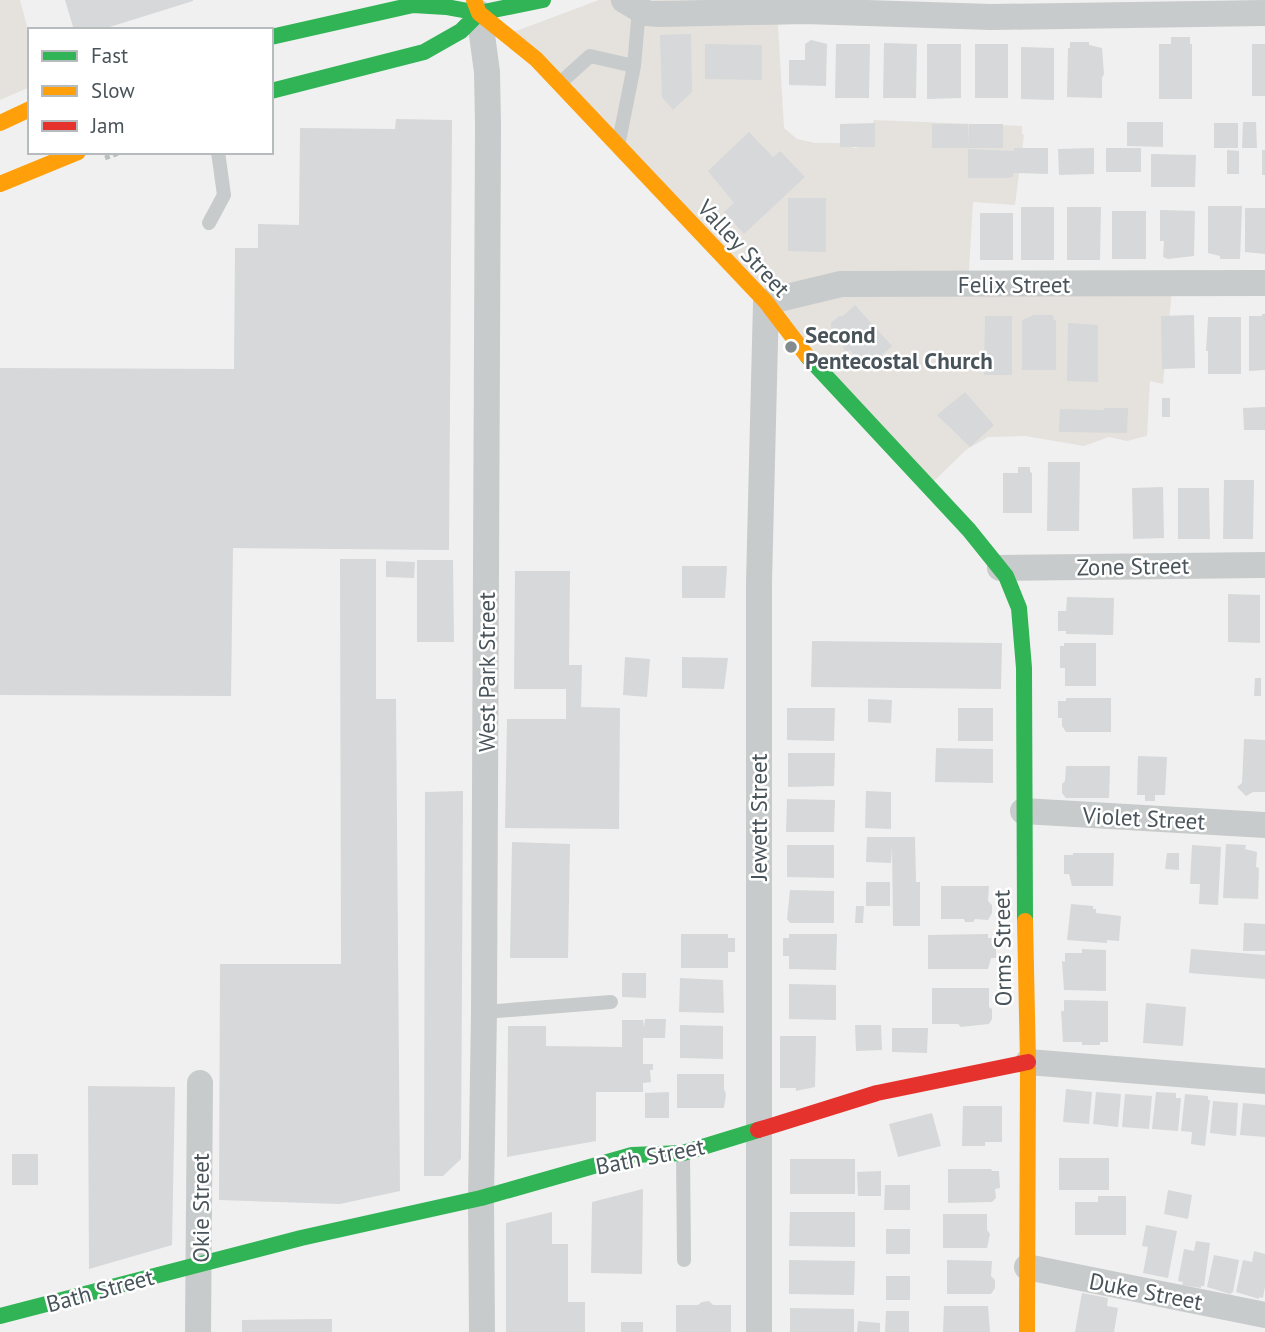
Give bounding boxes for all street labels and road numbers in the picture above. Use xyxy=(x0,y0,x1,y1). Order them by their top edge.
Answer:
street label: Valley Street xyxy=(691,193,797,303)
street label: Felix Street xyxy=(958,270,1070,299)
street label: Zone Street xyxy=(1076,551,1190,581)
street label: West Park Street xyxy=(472,592,501,752)
street label: Jewett Street xyxy=(744,753,773,881)
street label: Violet Street xyxy=(1081,800,1206,836)
street label: Orms Street xyxy=(986,889,1018,1007)
street label: Bath Street xyxy=(593,1131,707,1181)
street label: Okie Street xyxy=(186,1153,215,1263)
street label: Bath Street xyxy=(43,1262,157,1318)
street label: Duke Street xyxy=(1087,1266,1205,1316)

